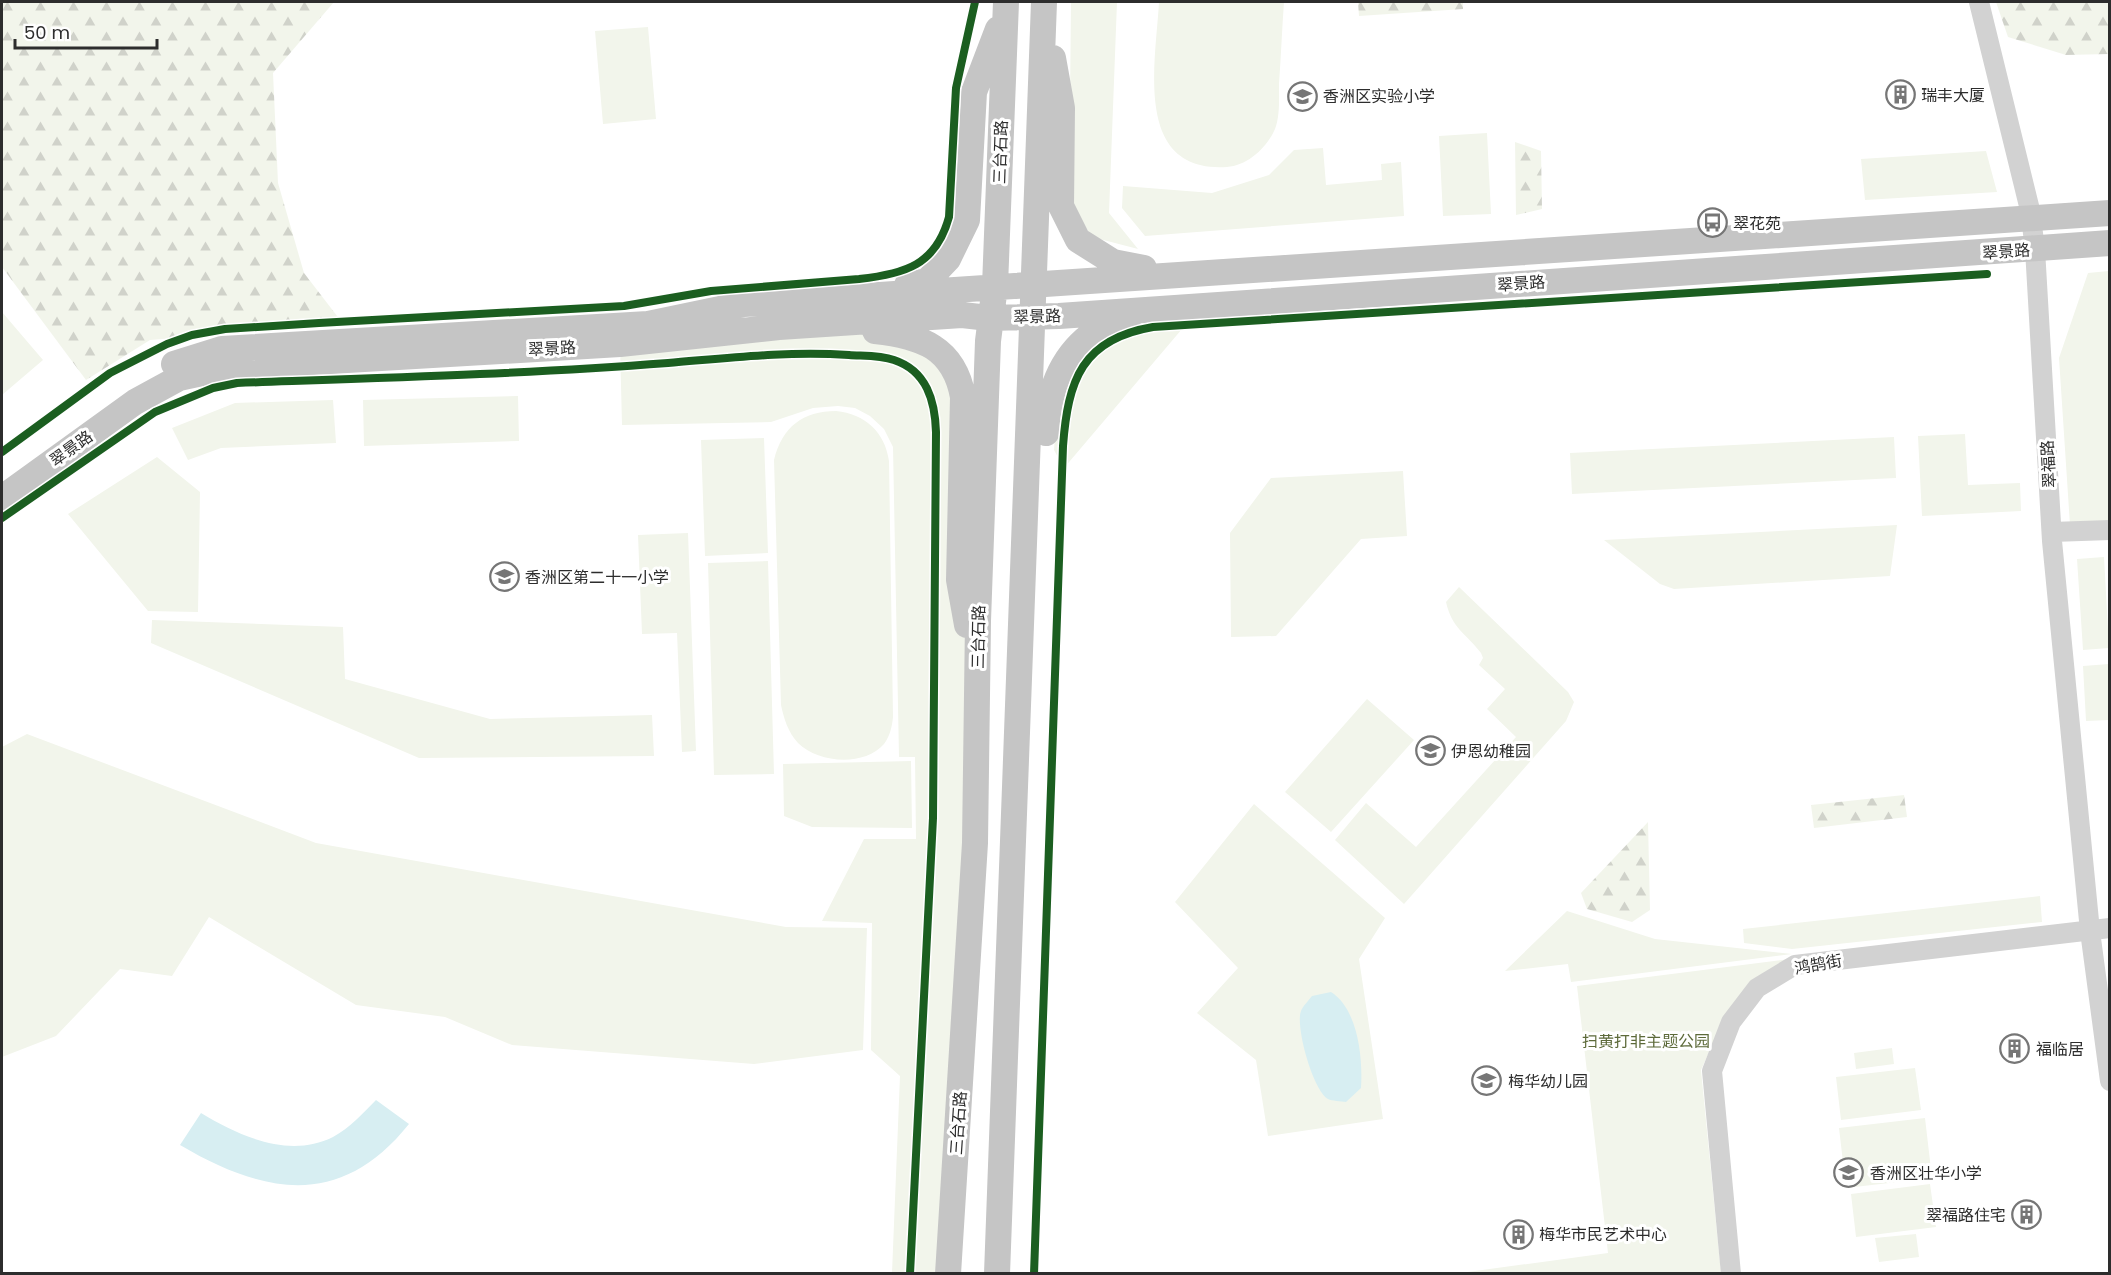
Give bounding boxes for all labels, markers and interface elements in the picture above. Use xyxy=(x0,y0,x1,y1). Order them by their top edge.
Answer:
scale bar xyxy=(15,12,158,50)
text: 50 m xyxy=(24,20,70,45)
building icon: 瑞丰大厦 xyxy=(1884,79,1916,111)
school or university icon: 香洲区实验小学 xyxy=(1286,80,1318,112)
place label: 瑞丰大厦 xyxy=(1921,84,1985,107)
place label: 香洲区实验小学 xyxy=(1323,85,1435,108)
street label: 三台石路 xyxy=(988,120,1013,184)
bus stop icon: 翠花苑 xyxy=(1696,207,1728,239)
place label: 翠花苑 xyxy=(1733,212,1781,235)
street label: 翠景路 xyxy=(1981,238,2031,265)
street label: 翠景路 xyxy=(1496,270,1546,297)
street label: 翠景路 xyxy=(1013,304,1061,329)
street label: 翠景路 xyxy=(527,336,577,361)
street label: 翠景路 xyxy=(45,425,97,472)
street label: 翠福路 xyxy=(2036,439,2061,489)
school or university icon: 香洲区第二十一小学 xyxy=(488,561,520,593)
place label: 香洲区第二十一小学 xyxy=(525,566,669,589)
street label: 三台石路 xyxy=(966,605,991,669)
school or university icon: 伊恩幼稚园 xyxy=(1414,735,1446,767)
place label: 伊恩幼稚园 xyxy=(1451,740,1531,763)
street label: 鸿鹄街 xyxy=(1792,949,1844,980)
park label: 扫黄打非主题公园 xyxy=(1582,1030,1710,1053)
building icon: 福临居 xyxy=(1999,1033,2031,1065)
place label: 福临居 xyxy=(2036,1038,2084,1061)
school or university icon: 梅华幼儿园 xyxy=(1471,1065,1503,1097)
place label: 梅华幼儿园 xyxy=(1508,1070,1588,1093)
street label: 三台石路 xyxy=(945,1090,972,1156)
school or university icon: 香洲区壮华小学 xyxy=(1833,1157,1865,1189)
place label: 香洲区壮华小学 xyxy=(1870,1162,1982,1185)
building icon: 翠福路住宅 xyxy=(2011,1199,2043,1231)
place label: 翠福路住宅 xyxy=(1926,1204,2006,1227)
building icon: 梅华市民艺术中心 xyxy=(1502,1218,1534,1250)
place label: 梅华市民艺术中心 xyxy=(1539,1223,1667,1246)

